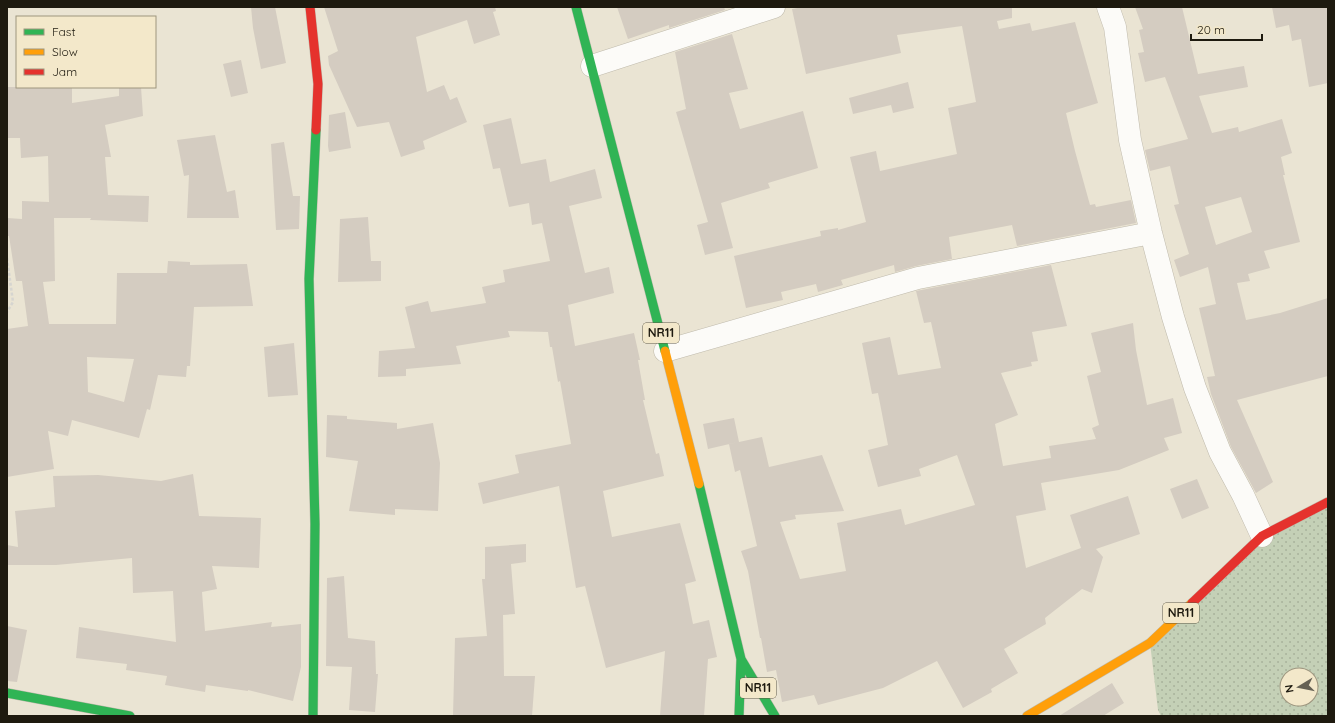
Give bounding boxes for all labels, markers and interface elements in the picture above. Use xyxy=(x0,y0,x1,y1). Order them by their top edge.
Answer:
legend xyxy=(16,16,156,88)
scale bar xyxy=(1191,16,1262,42)
text: 20 m xyxy=(1197,22,1225,37)
text: Fast xyxy=(52,24,76,39)
text: Slow xyxy=(52,44,78,59)
text: Jam xyxy=(52,64,77,79)
road number: NR11 xyxy=(643,323,679,343)
road number: NR11 xyxy=(1163,603,1199,623)
north arrow xyxy=(1279,667,1319,707)
road number: NR11 xyxy=(740,678,776,698)
text: N xyxy=(1282,684,1297,694)

